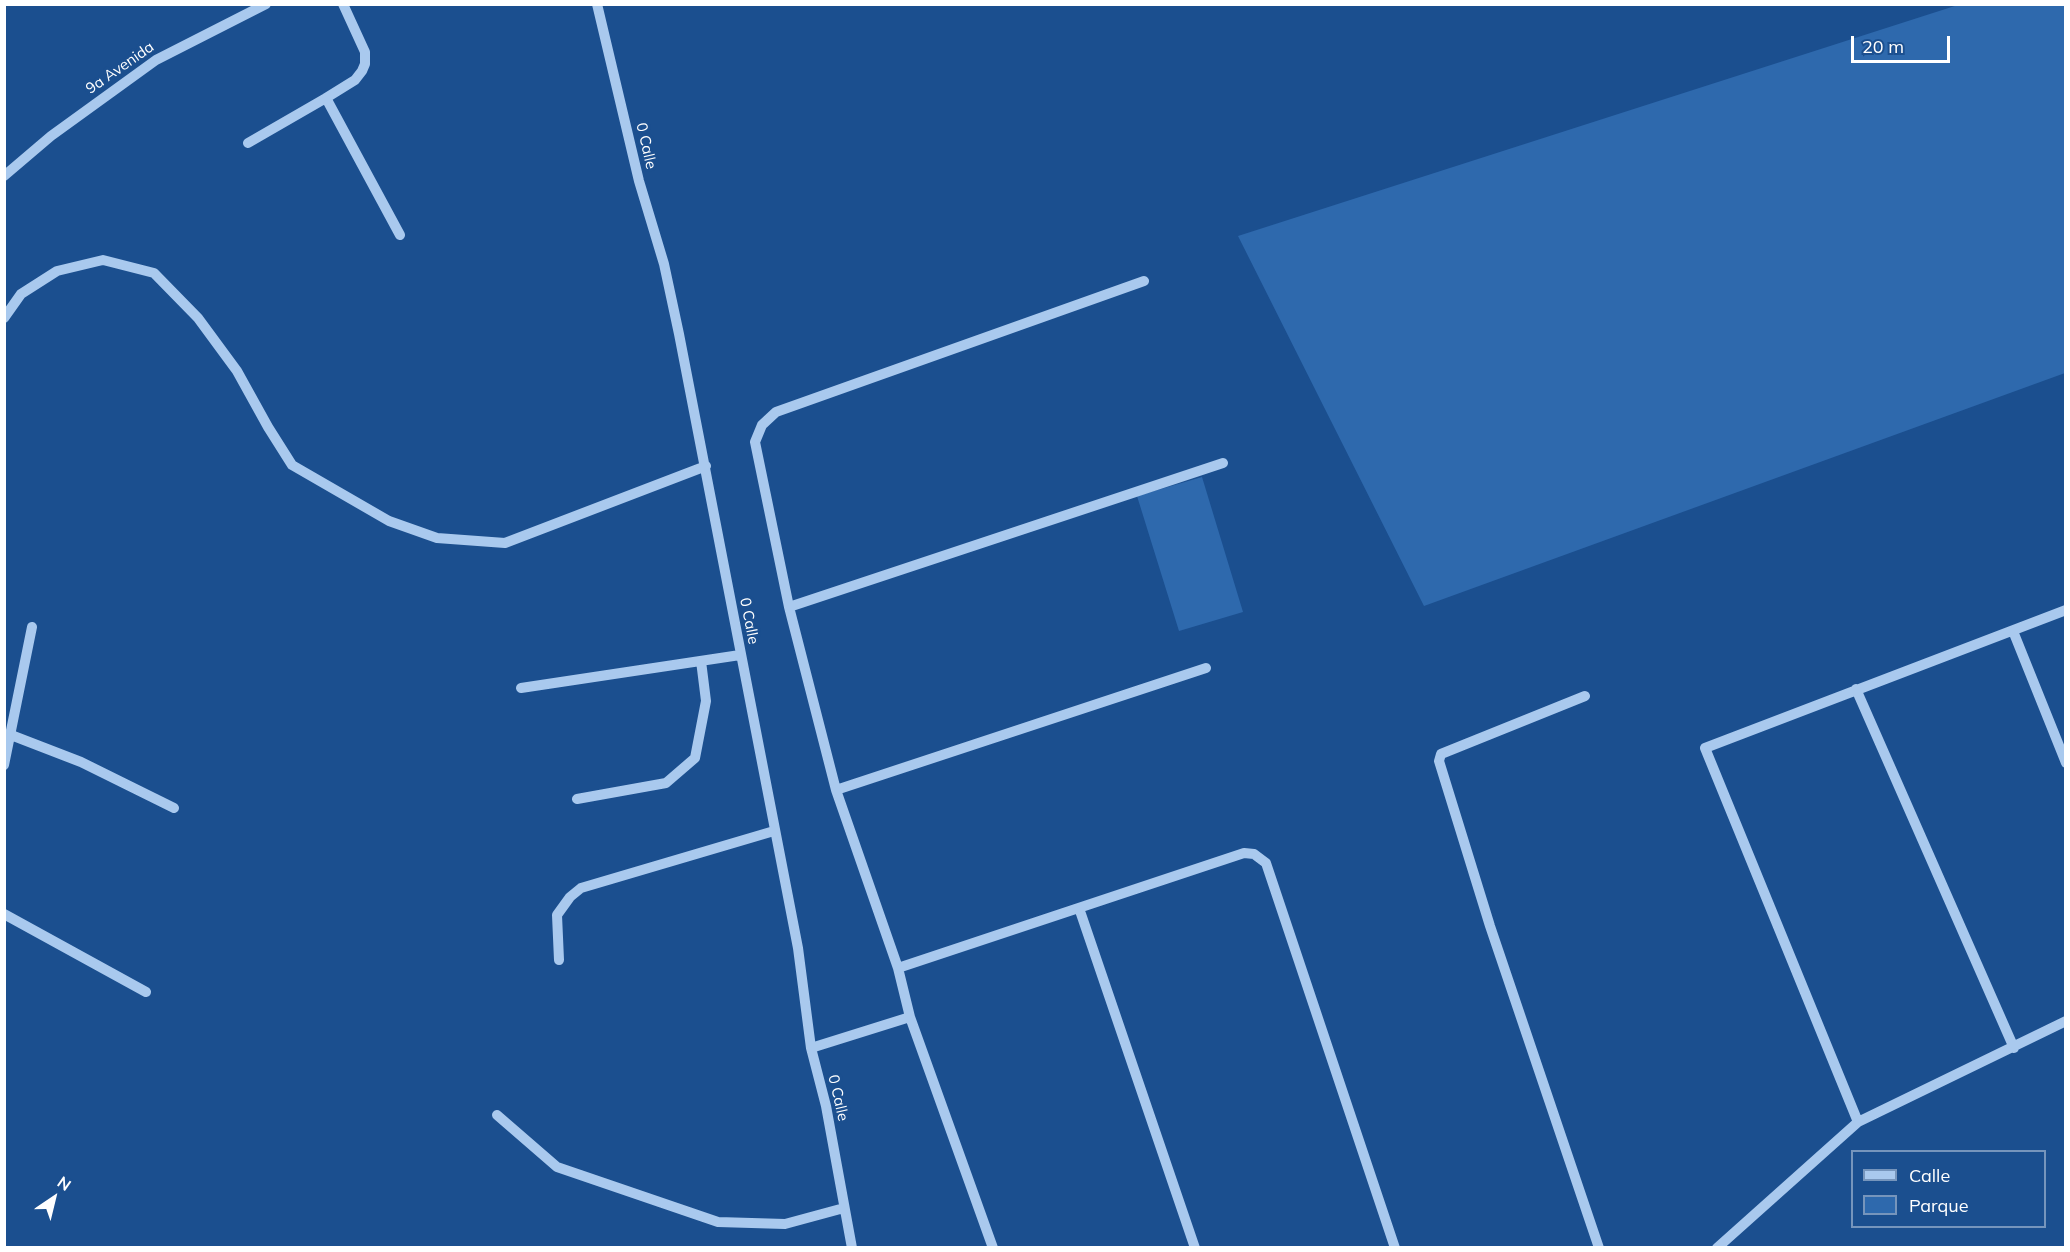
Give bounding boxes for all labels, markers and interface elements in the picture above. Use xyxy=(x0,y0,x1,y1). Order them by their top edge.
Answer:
scale bar xyxy=(1854,24,1953,62)
text: 20 m xyxy=(1862,35,1904,58)
street label: 9a Avenida xyxy=(83,38,157,98)
street label: 0 Calle xyxy=(632,121,660,171)
street label: 0 Calle xyxy=(736,596,762,646)
street label: 0 Calle xyxy=(824,1073,852,1123)
legend xyxy=(1851,1150,2046,1228)
text: Calle xyxy=(1909,1164,1950,1187)
north arrow xyxy=(24,1168,84,1228)
text: N xyxy=(54,1172,75,1195)
text: Parque xyxy=(1909,1194,1968,1217)

